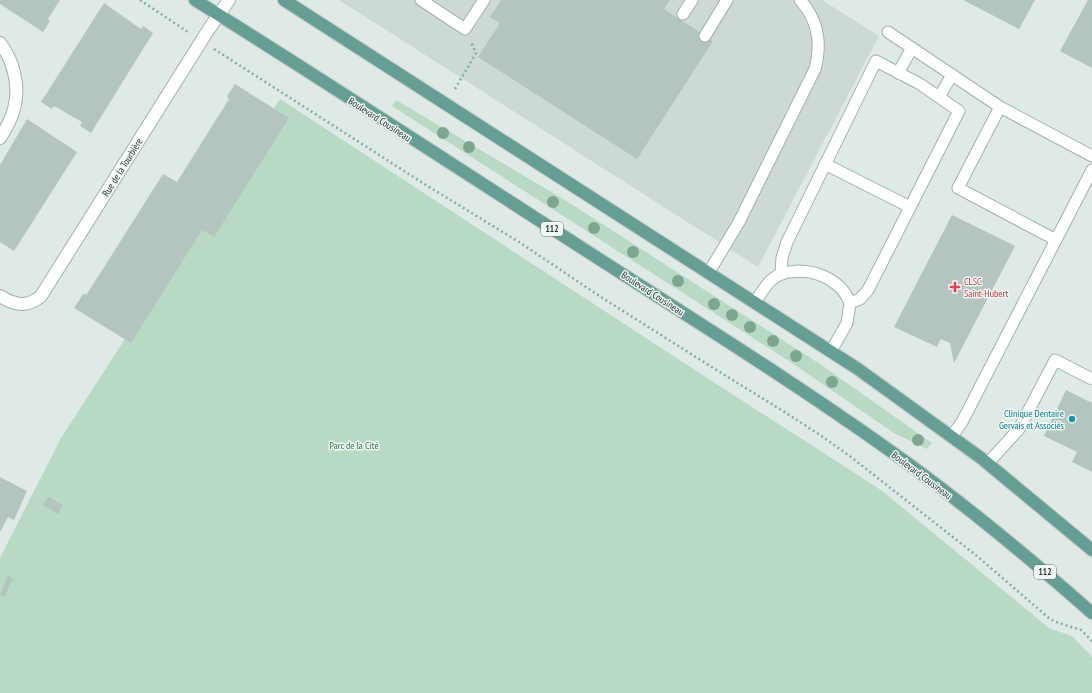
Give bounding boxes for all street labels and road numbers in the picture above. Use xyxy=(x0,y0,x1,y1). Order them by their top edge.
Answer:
street label: Boulevard Cousineau xyxy=(346,94,414,145)
street label: Rue de la Tourbière xyxy=(99,136,146,199)
road number: 112 xyxy=(541,222,563,236)
street label: Boulevard Cousineau xyxy=(619,268,687,319)
street label: Boulevard Cousineau xyxy=(889,449,954,502)
road number: 112 xyxy=(1034,565,1056,579)

